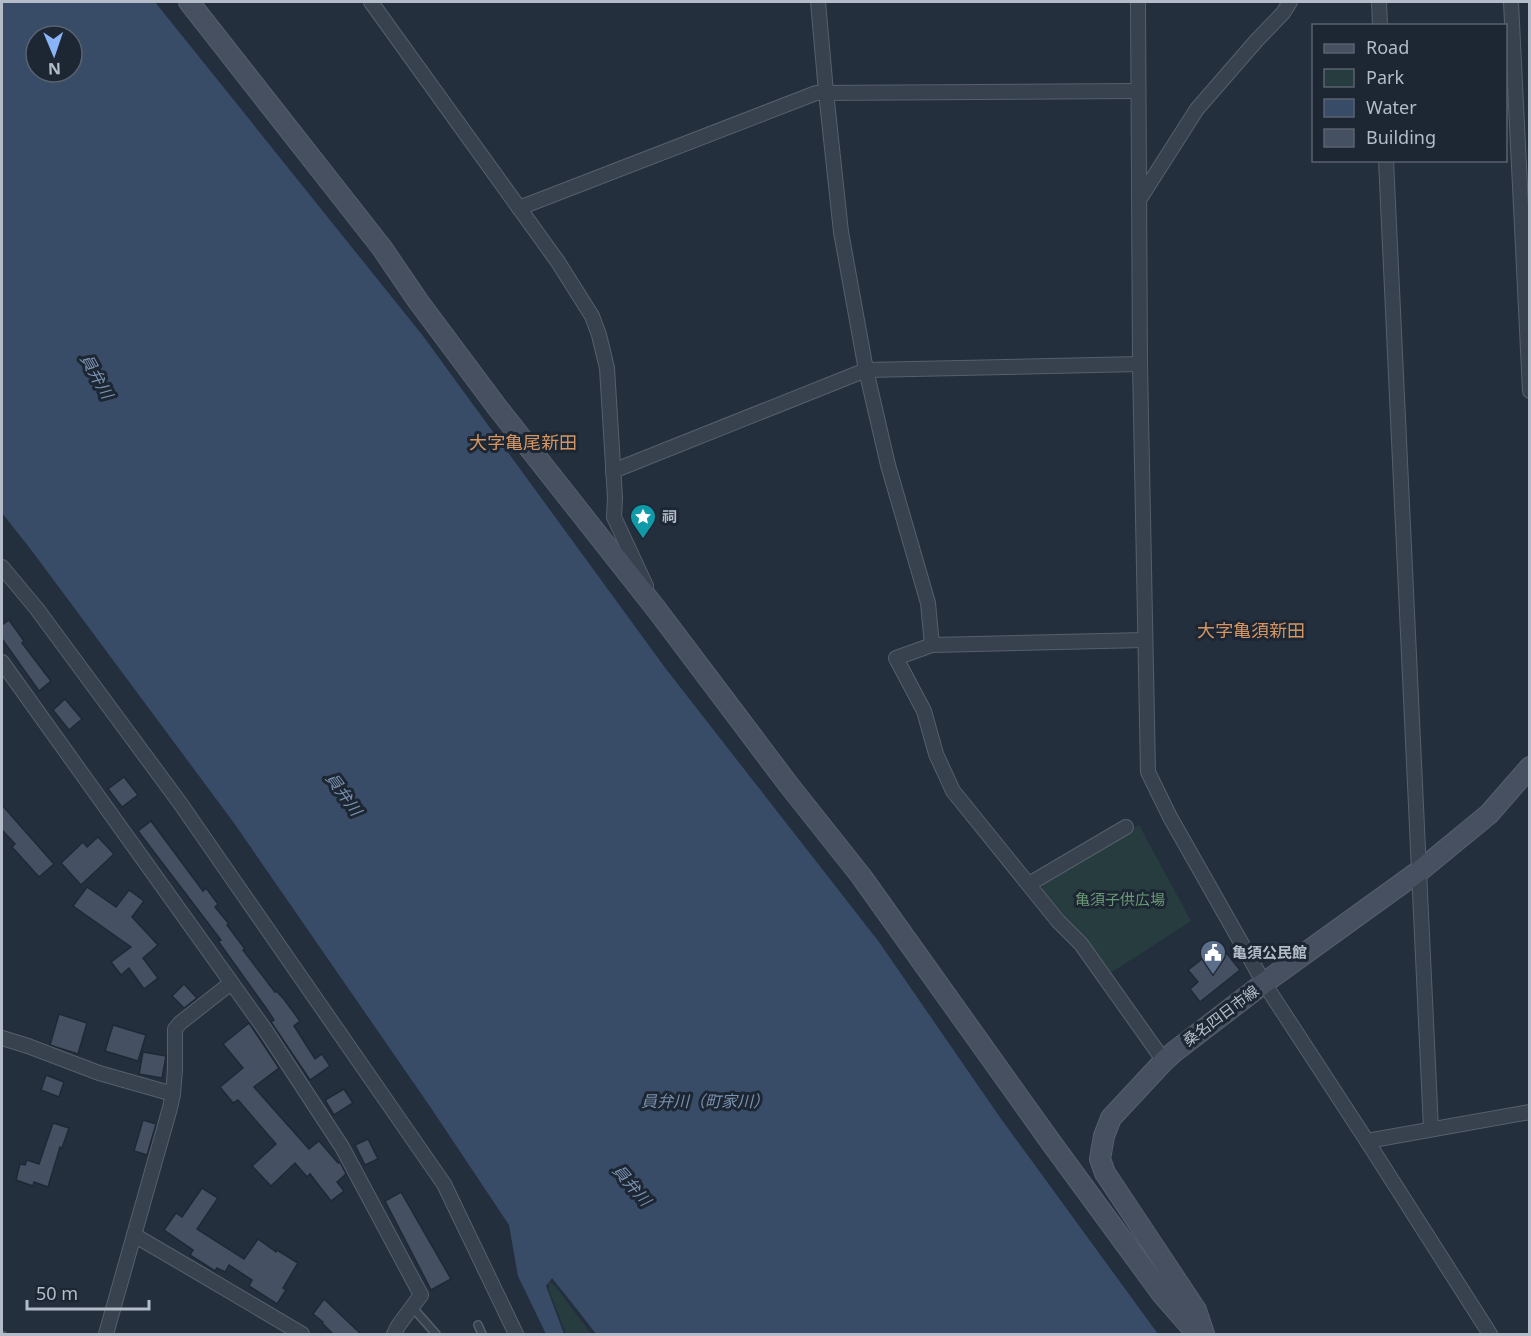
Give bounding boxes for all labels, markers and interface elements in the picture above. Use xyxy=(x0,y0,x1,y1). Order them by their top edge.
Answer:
north arrow xyxy=(24,24,84,84)
legend xyxy=(1312,24,1507,162)
text: Road xyxy=(1366,35,1409,59)
text: N xyxy=(48,58,61,80)
text: Park xyxy=(1366,65,1404,89)
text: Water xyxy=(1366,95,1417,119)
text: Building xyxy=(1366,125,1436,149)
water label: 員弁川 xyxy=(76,350,119,404)
district label: 大字亀尾新田 xyxy=(469,430,577,454)
place icon: 祠 xyxy=(628,502,658,540)
place label: 祠 xyxy=(662,506,677,526)
district label: 大字亀須新田 xyxy=(1197,618,1305,642)
water label: 員弁川 xyxy=(321,768,368,821)
park label: 亀須子供広場 xyxy=(1075,889,1165,909)
public building icon: 亀須公民館 xyxy=(1198,938,1228,976)
place label: 亀須公民館 xyxy=(1232,942,1307,962)
street label: 桑名四日市線 xyxy=(1178,980,1262,1050)
water label: 員弁川（町家川） xyxy=(641,1090,769,1112)
water label: 員弁川 xyxy=(608,1160,657,1212)
scale bar xyxy=(27,1273,148,1311)
text: 50 m xyxy=(36,1281,78,1305)

